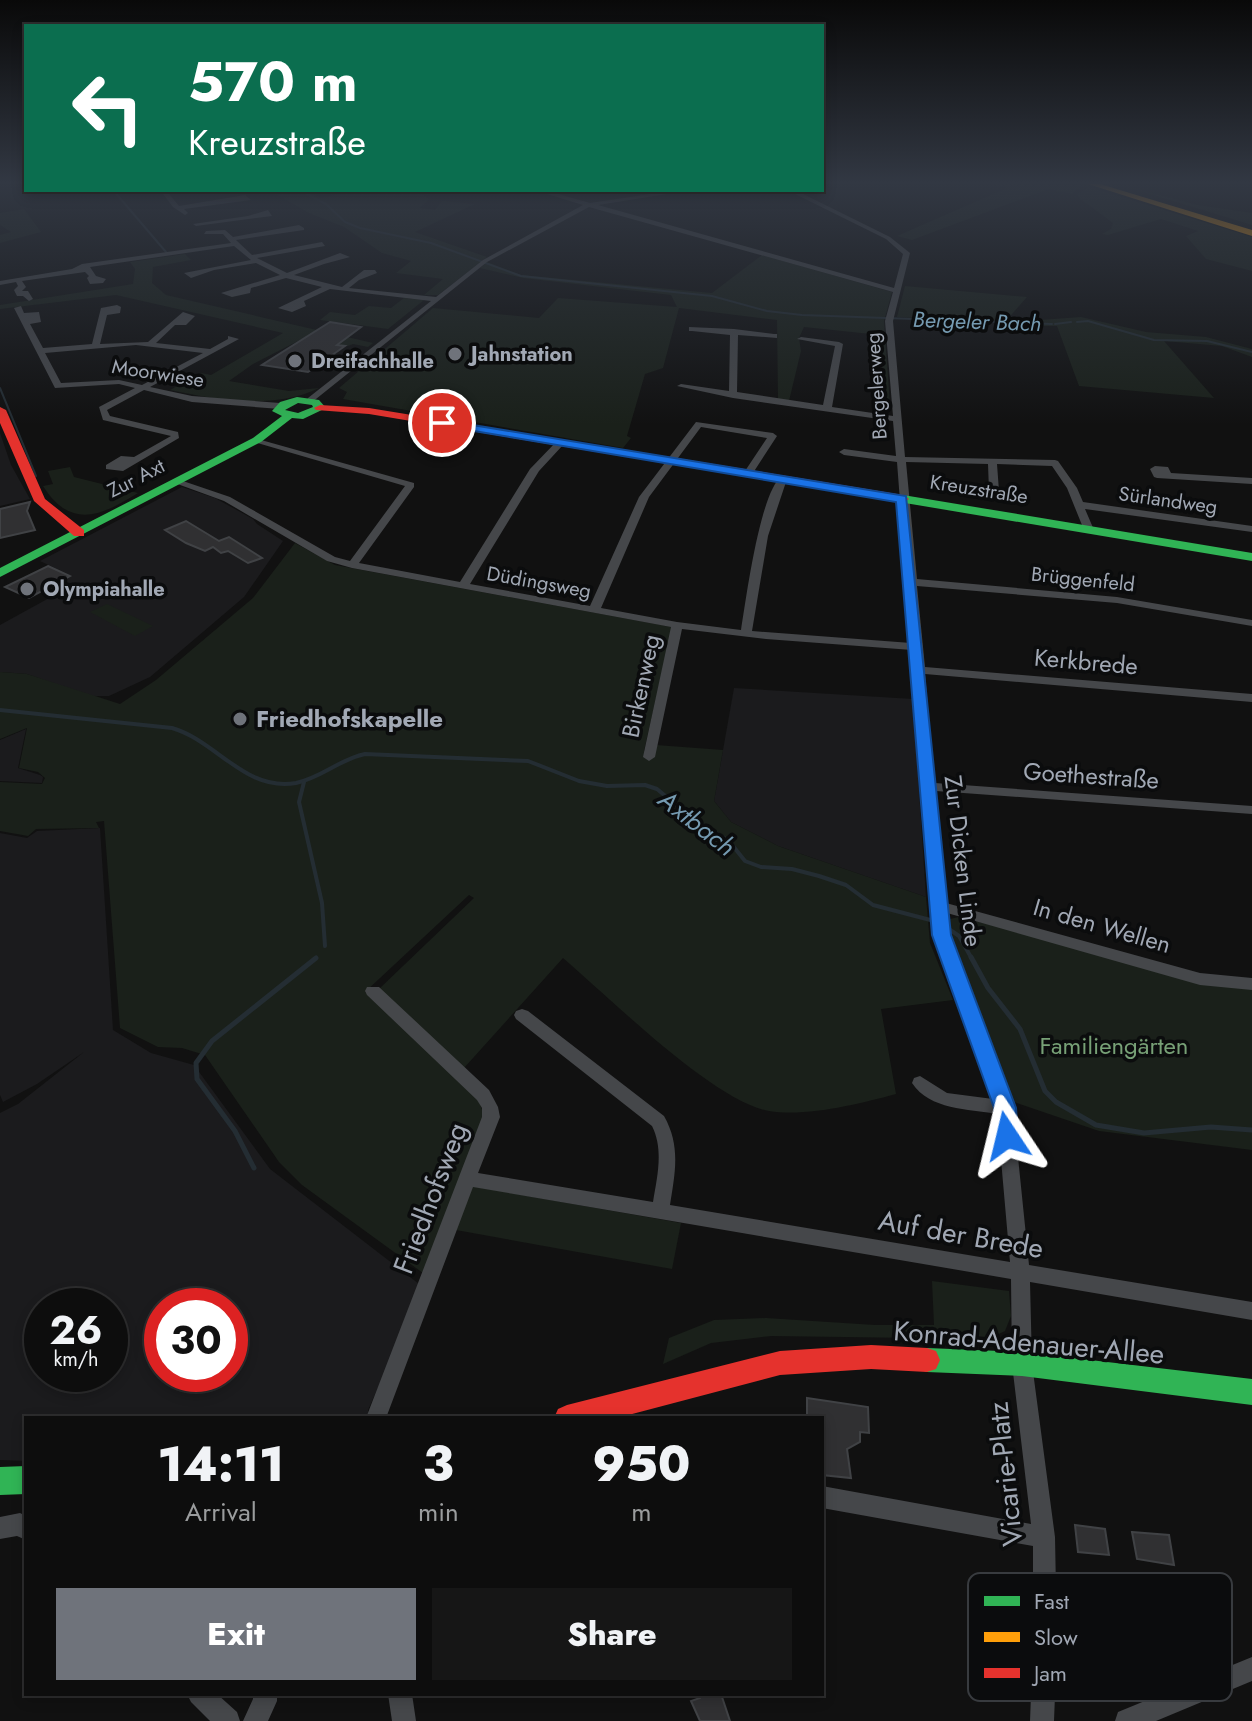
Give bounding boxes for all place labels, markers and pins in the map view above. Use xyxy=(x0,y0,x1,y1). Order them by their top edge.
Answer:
place label: Jahnstation xyxy=(467,340,573,369)
marker: Jahnstation xyxy=(446,345,464,363)
place label: Dreifachhalle xyxy=(311,347,434,376)
marker: Dreifachhalle xyxy=(286,352,304,370)
pin xyxy=(408,389,476,457)
place label: Olympiahalle xyxy=(43,575,165,604)
marker: Olympiahalle xyxy=(18,580,36,598)
place label: Friedhofskapelle xyxy=(256,701,443,736)
marker: Friedhofskapelle xyxy=(231,710,249,728)

